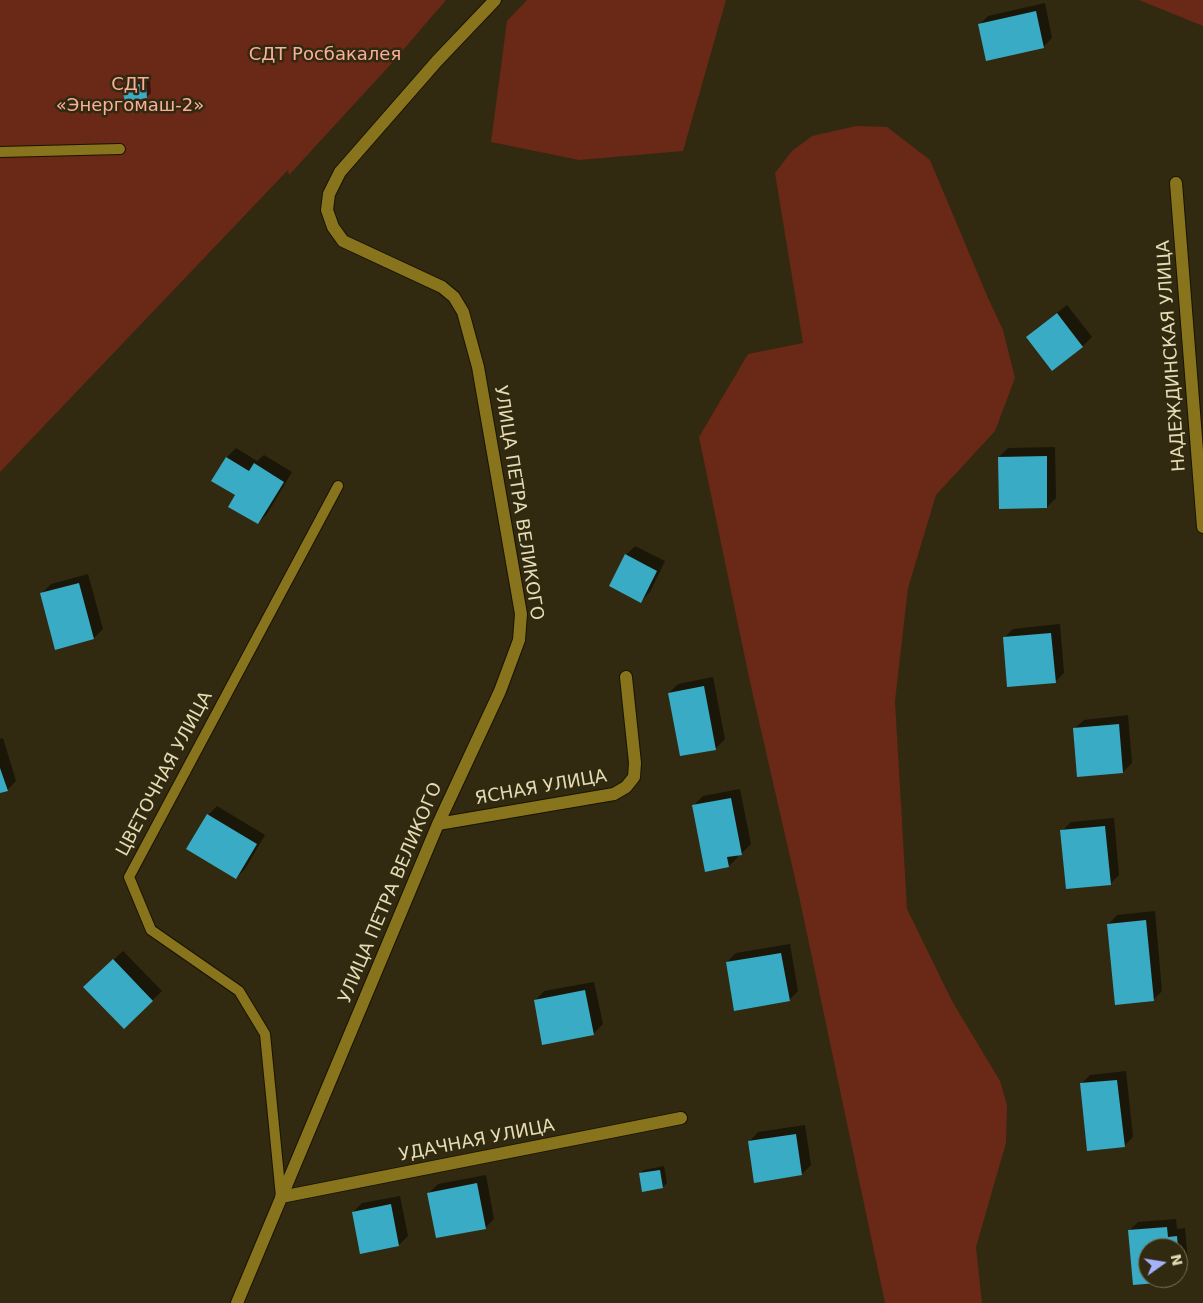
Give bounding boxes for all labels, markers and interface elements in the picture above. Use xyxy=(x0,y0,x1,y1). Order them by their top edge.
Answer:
park label: СДТ Росбакалея xyxy=(249,44,401,66)
park label: СДТ «Энергомаш-2» xyxy=(56,74,204,116)
street label: НАДЕЖДИНСКАЯ УЛИЦА xyxy=(1153,240,1191,472)
street label: УЛИЦА ПЕТРА ВЕЛИКОГО xyxy=(489,384,547,622)
street label: ЦВЕТОЧНАЯ УЛИЦА xyxy=(112,688,218,860)
street label: ЯСНАЯ УЛИЦА xyxy=(473,766,609,810)
street label: УЛИЦА ПЕТРА ВЕЛИКОГО xyxy=(335,779,447,1007)
street label: УДАЧНАЯ УЛИЦА xyxy=(397,1115,557,1167)
north arrow xyxy=(1138,1238,1188,1288)
text: N xyxy=(1168,1252,1186,1267)

